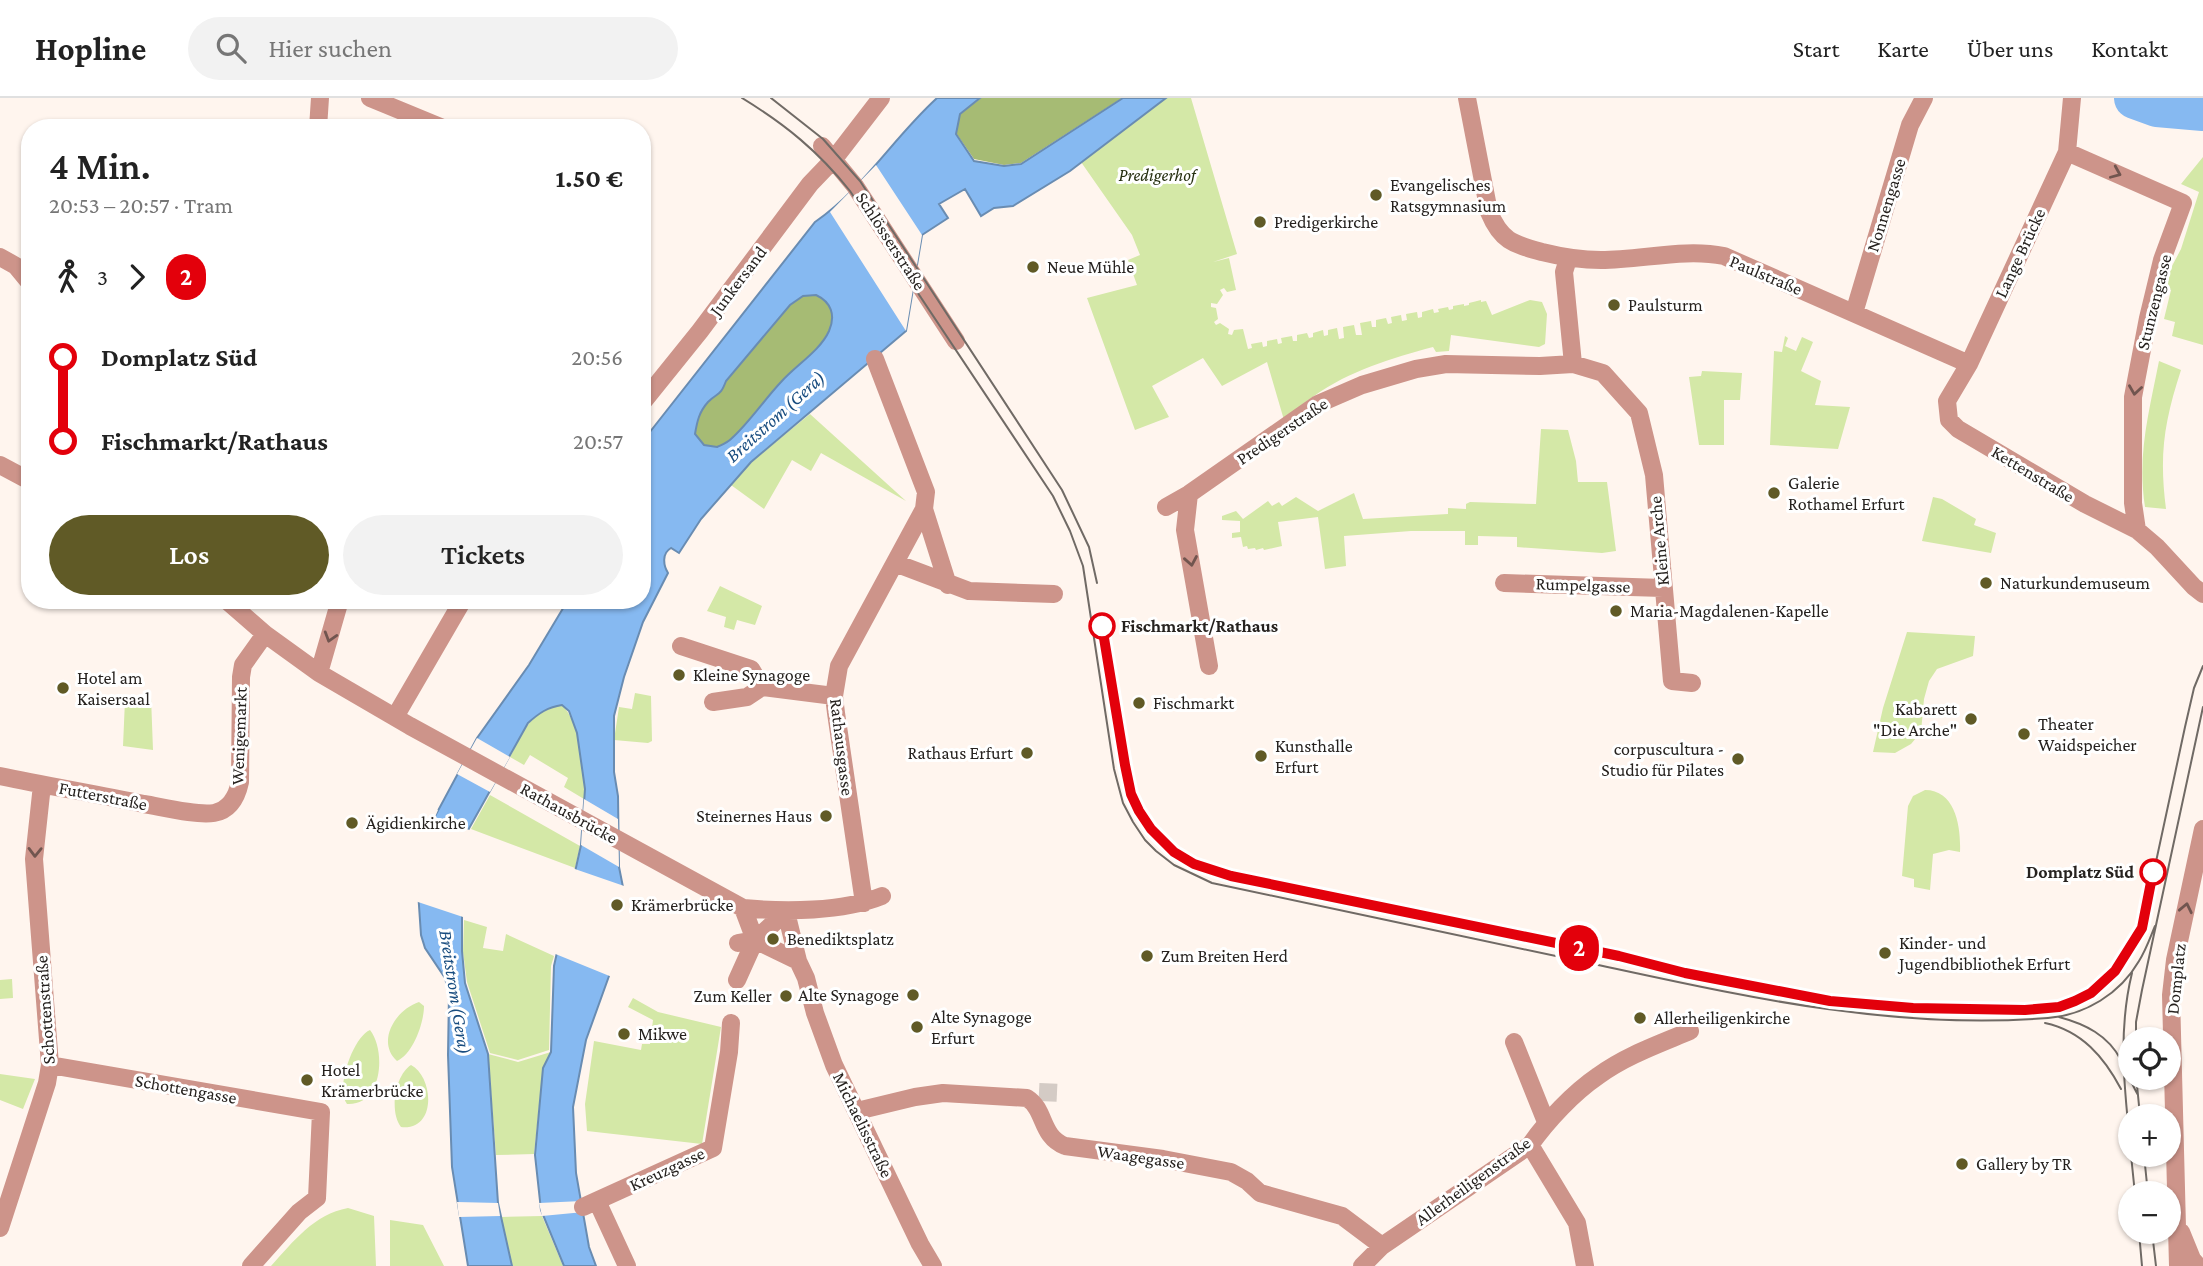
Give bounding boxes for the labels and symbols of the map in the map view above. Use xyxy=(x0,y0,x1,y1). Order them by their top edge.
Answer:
street label: Nonnengasse xyxy=(1862,156,1910,254)
park label: Predigerhof xyxy=(1118,165,1198,185)
one-way arrow xyxy=(2108,165,2121,179)
place label: Evangelisches Ratsgymnasium xyxy=(1390,175,1507,216)
marker: Evangelisches Ratsgymnasium xyxy=(1368,187,1384,203)
street label: Schlösserstraße xyxy=(852,188,930,294)
street label: Lange Brücke xyxy=(1991,205,2049,301)
place label: Predigerkirche xyxy=(1274,212,1378,232)
marker: Predigerkirche xyxy=(1252,214,1268,230)
street label: Junkersand xyxy=(704,242,771,321)
street label: Paulstraße xyxy=(1727,251,1805,299)
street label: Stunzengasse xyxy=(2132,252,2176,352)
place label: Neue Mühle xyxy=(1047,257,1134,277)
marker: Neue Mühle xyxy=(1025,259,1041,275)
place label: Paulsturm xyxy=(1628,295,1703,315)
marker: Paulsturm xyxy=(1606,297,1622,313)
water label: Breitstrom (Gera) xyxy=(722,367,830,467)
one-way arrow xyxy=(2127,384,2142,396)
street label: Predigerstraße xyxy=(1233,393,1331,469)
street label: Kettenstraße xyxy=(1988,442,2078,506)
place label: Galerie Rothamel Erfurt xyxy=(1788,473,1906,514)
marker: Galerie Rothamel Erfurt xyxy=(1766,485,1782,501)
street label: Kleine Arche xyxy=(1645,495,1673,587)
one-way arrow xyxy=(1183,555,1198,567)
street label: Rumpelgasse xyxy=(1535,573,1631,597)
place label: Naturkundemuseum xyxy=(2000,573,2150,593)
marker: Naturkundemuseum xyxy=(1978,575,1994,591)
place label: Maria-Magdalenen-Kapelle xyxy=(1630,601,1829,621)
marker: Maria-Magdalenen-Kapelle xyxy=(1608,603,1624,619)
marker: Fischmarkt/Rathaus xyxy=(1089,613,1115,639)
place label: Fischmarkt/Rathaus xyxy=(1121,616,1278,636)
one-way arrow xyxy=(323,630,338,642)
place label: Kleine Synagoge xyxy=(693,665,810,685)
marker: Kleine Synagoge xyxy=(671,667,687,683)
place label: Hotel am Kaisersaal xyxy=(77,668,150,709)
marker: Hotel am Kaisersaal xyxy=(55,680,71,696)
street label: Wenigemarkt xyxy=(227,686,251,785)
place label: Fischmarkt xyxy=(1153,693,1235,713)
marker: Fischmarkt xyxy=(1131,695,1147,711)
street label: Rathausgasse xyxy=(826,697,858,797)
place label: Kabarett "Die Arche" xyxy=(1873,699,1958,740)
marker: Kabarett "Die Arche" xyxy=(1963,711,1979,727)
place label: Theater Waidspeicher xyxy=(2038,714,2137,755)
marker: Theater Waidspeicher xyxy=(2016,726,2032,742)
place label: Kunsthalle Erfurt xyxy=(1275,736,1353,777)
place label: corpuscultura - Studio für Pilates xyxy=(1601,739,1724,780)
place label: Rathaus Erfurt xyxy=(907,743,1014,763)
marker: Rathaus Erfurt xyxy=(1019,745,1035,761)
marker: Kunsthalle Erfurt xyxy=(1253,748,1269,764)
marker: corpuscultura - Studio für Pilates xyxy=(1730,751,1746,767)
street label: Futterstraße xyxy=(57,778,149,814)
street label: Rathausbrücke xyxy=(517,778,621,848)
place label: Steinernes Haus xyxy=(696,806,812,826)
marker: Steinernes Haus xyxy=(818,808,834,824)
place label: Ägidienkirche xyxy=(366,813,466,833)
marker: Ägidienkirche xyxy=(344,815,360,831)
one-way arrow xyxy=(27,848,43,858)
marker: Domplatz Süd xyxy=(2140,859,2166,885)
place label: Domplatz Süd xyxy=(2026,862,2134,882)
place label: Krämerbrücke xyxy=(631,895,733,915)
marker: Krämerbrücke xyxy=(609,897,625,913)
one-way arrow xyxy=(2178,902,2193,914)
line badge: 2 xyxy=(1556,925,1602,971)
water label: Breitstrom (Gera) xyxy=(434,928,476,1056)
place label: Benediktsplatz xyxy=(787,929,894,949)
marker: Benediktsplatz xyxy=(765,931,781,947)
place label: Kinder- und Jugendbibliothek Erfurt xyxy=(1897,933,2071,974)
street label: Domplatz xyxy=(2162,942,2190,1016)
marker: Kinder- und Jugendbibliothek Erfurt xyxy=(1877,945,1893,961)
place label: Zum Breiten Herd xyxy=(1161,946,1289,966)
marker: Zum Breiten Herd xyxy=(1139,948,1155,964)
street label: Schottenstraße xyxy=(31,955,59,1065)
place label: Alte Synagoge xyxy=(798,985,899,1005)
place label: Zum Keller xyxy=(694,986,773,1006)
marker: Alte Synagoge xyxy=(905,987,921,1003)
marker: Zum Keller xyxy=(778,988,794,1004)
place label: Alte Synagoge Erfurt xyxy=(931,1007,1032,1048)
place label: Allerheiligenkirche xyxy=(1654,1008,1790,1028)
marker: Allerheiligenkirche xyxy=(1632,1010,1648,1026)
marker: Alte Synagoge Erfurt xyxy=(909,1019,925,1035)
place label: Mikwe xyxy=(638,1024,687,1044)
marker: Mikwe xyxy=(616,1026,632,1042)
place label: Hotel Krämerbrücke xyxy=(321,1060,423,1101)
street label: Michaelisstraße xyxy=(829,1069,897,1181)
street label: Schottengasse xyxy=(134,1070,238,1108)
marker: Hotel Krämerbrücke xyxy=(299,1072,315,1088)
street label: Allerheiligenstraße xyxy=(1412,1133,1534,1229)
street label: Waagegasse xyxy=(1096,1141,1186,1173)
street label: Kreuzgasse xyxy=(626,1143,708,1195)
place label: Gallery by TR xyxy=(1976,1154,2073,1174)
marker: Gallery by TR xyxy=(1954,1156,1970,1172)

